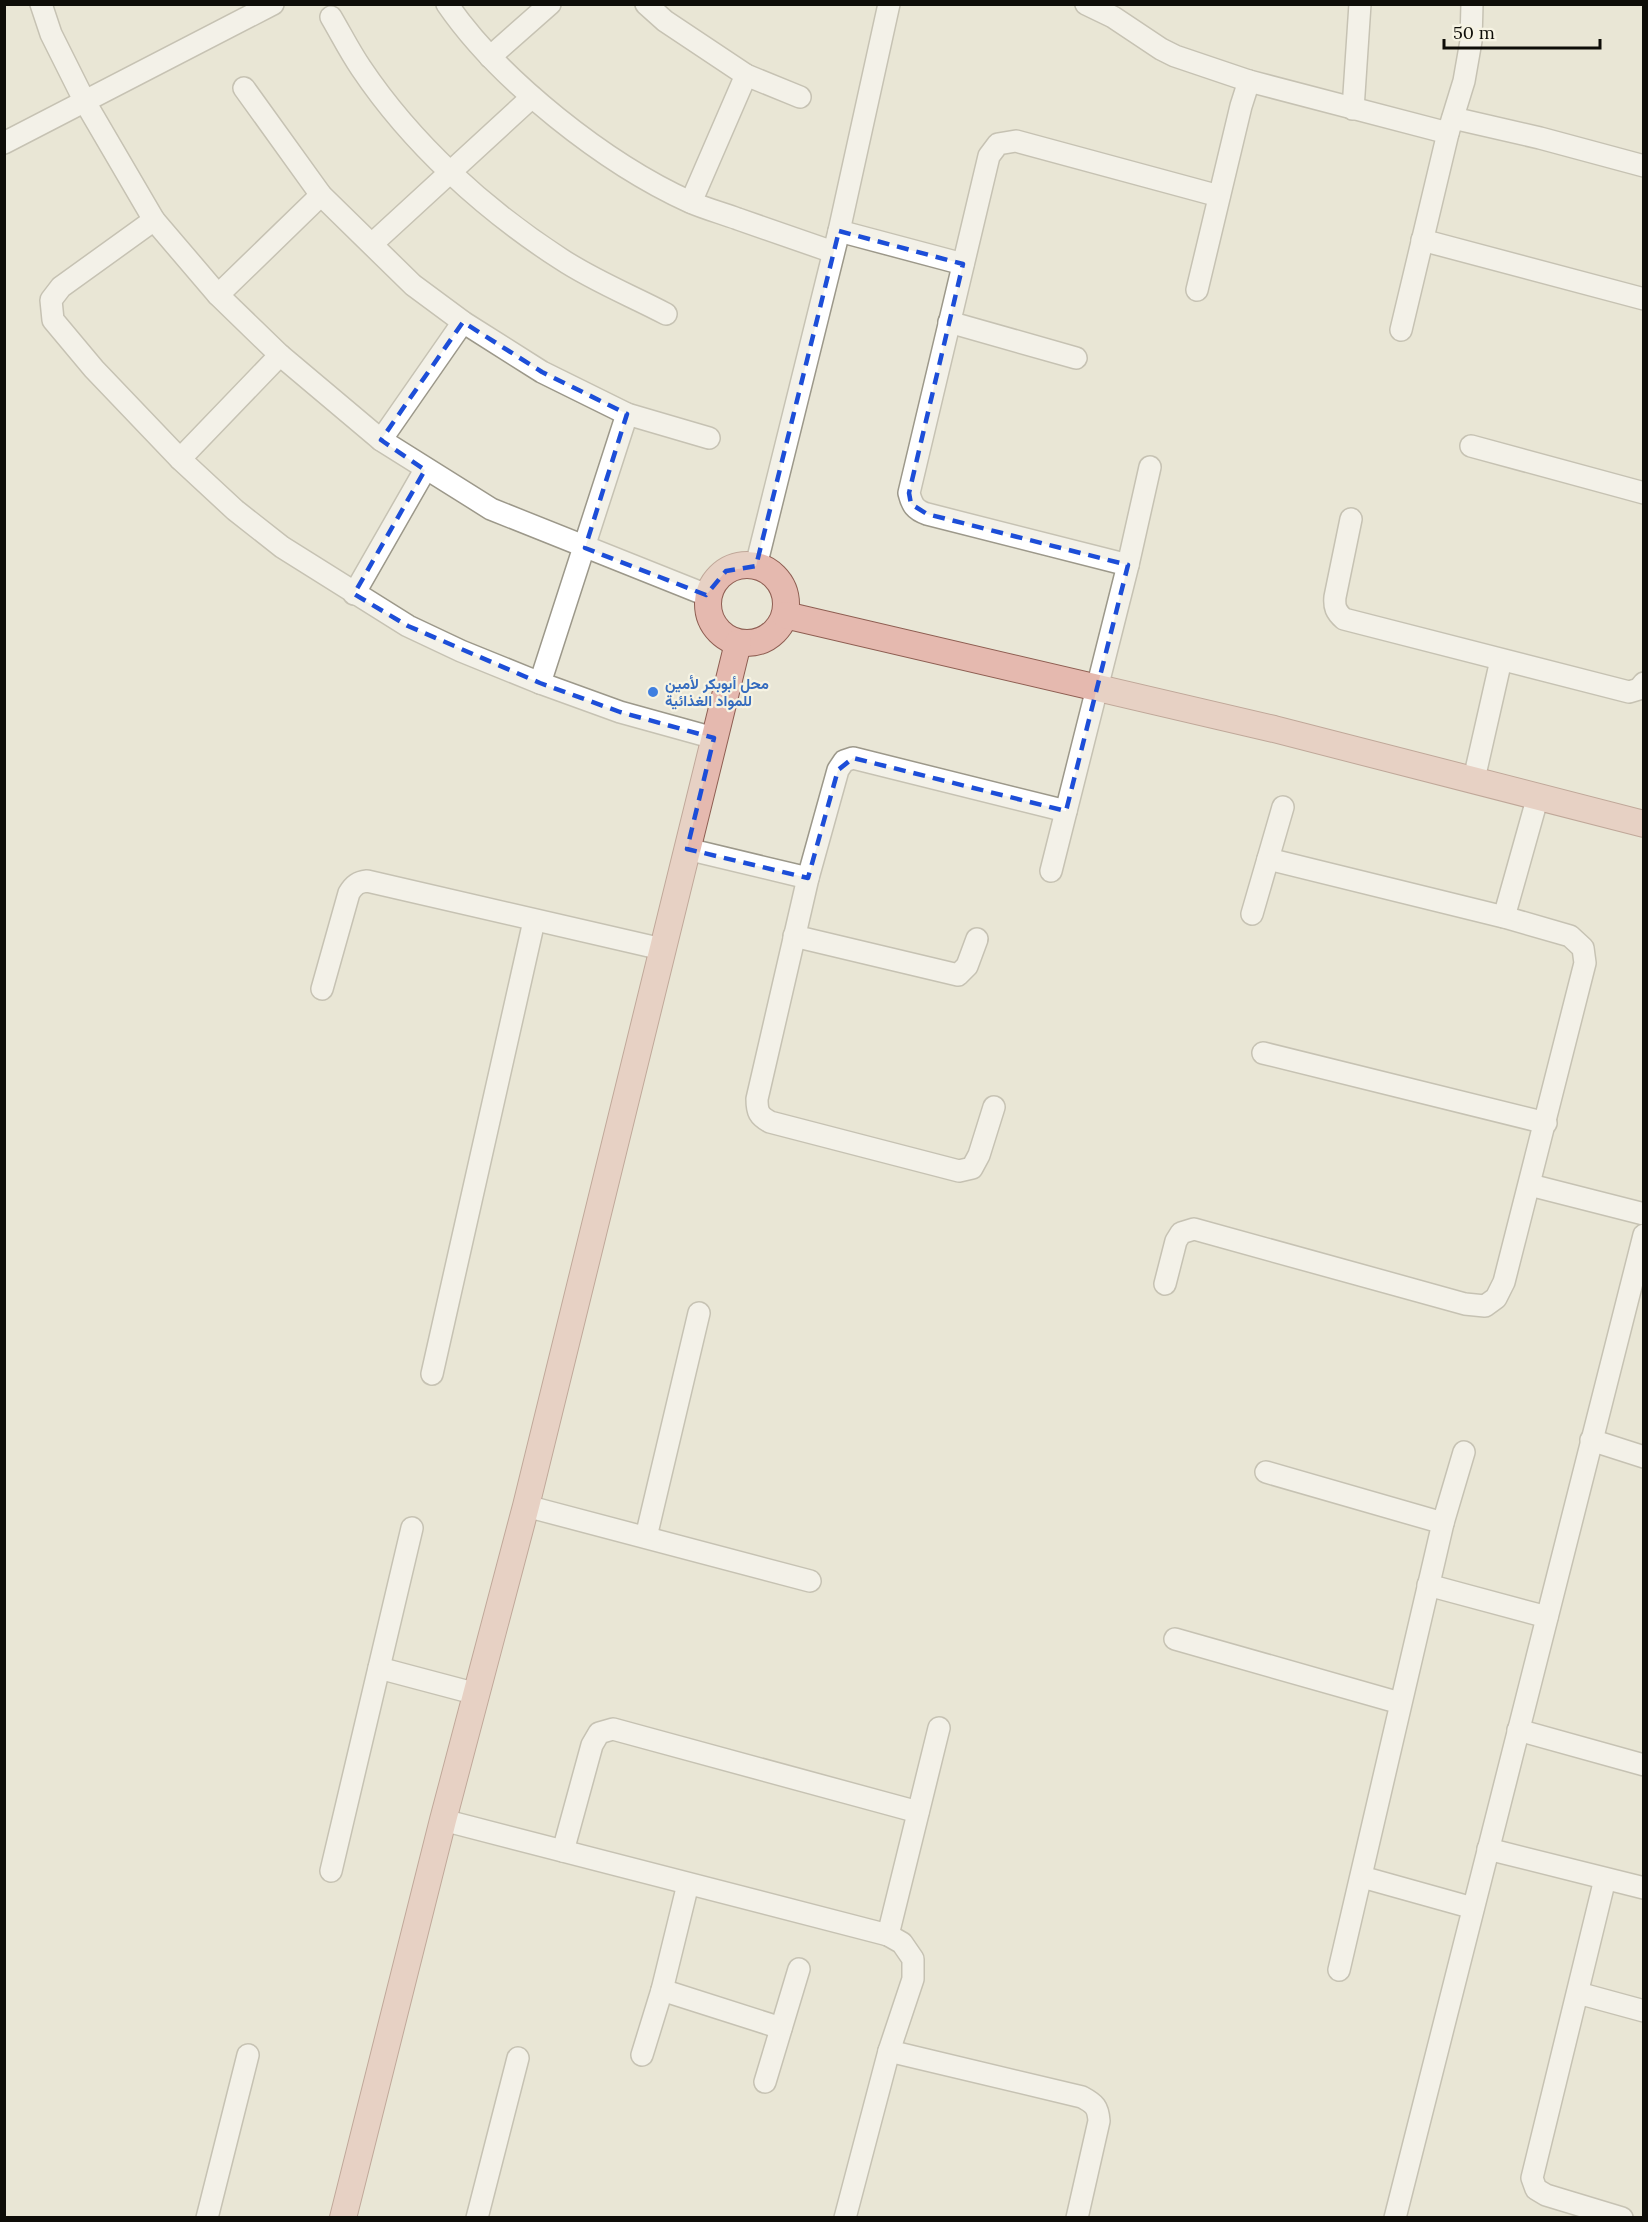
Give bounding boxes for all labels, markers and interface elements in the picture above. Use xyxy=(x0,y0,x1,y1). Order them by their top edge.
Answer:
scale bar xyxy=(1444,12,1600,50)
text: 50 m xyxy=(1453,21,1495,44)
place label: محل أبوبكر لأمين للمواد الغذائية xyxy=(665,674,769,710)
marker: محل أبوبكر لأمين للمواد الغذائية xyxy=(646,685,660,699)

